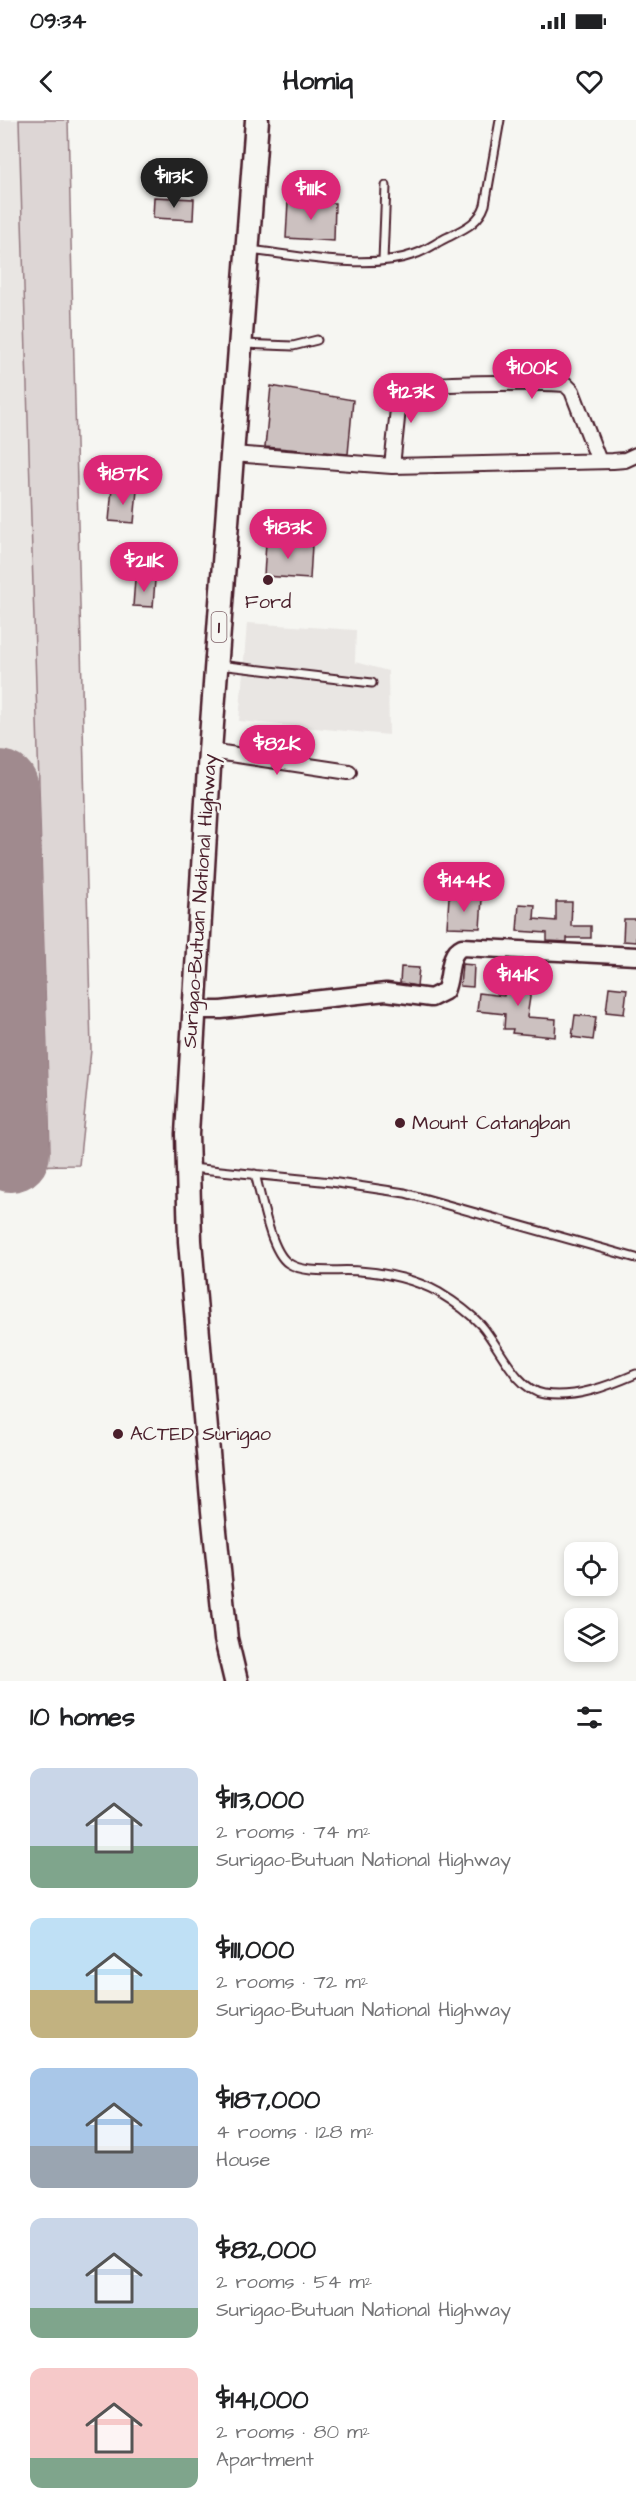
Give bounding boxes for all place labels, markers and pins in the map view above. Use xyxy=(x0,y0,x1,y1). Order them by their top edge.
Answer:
pin: $113K xyxy=(132,158,216,209)
pin: $111K xyxy=(269,170,353,221)
pin: $100K xyxy=(490,349,574,400)
pin: $123K xyxy=(369,373,453,424)
pin: $187K xyxy=(81,455,165,506)
pin: $183K xyxy=(246,509,330,560)
pin: $211K xyxy=(102,542,186,593)
marker: Ford xyxy=(261,573,275,587)
place label: Ford xyxy=(245,588,291,616)
pin: $82K xyxy=(241,725,313,776)
pin: $144K xyxy=(422,862,506,913)
pin: $141K xyxy=(476,956,560,1007)
place label: Mount Catangban xyxy=(412,1109,570,1138)
marker: Mount Catangban xyxy=(393,1116,407,1130)
place label: ACTED Surigao xyxy=(130,1420,271,1449)
marker: ACTED Surigao xyxy=(111,1427,125,1441)

